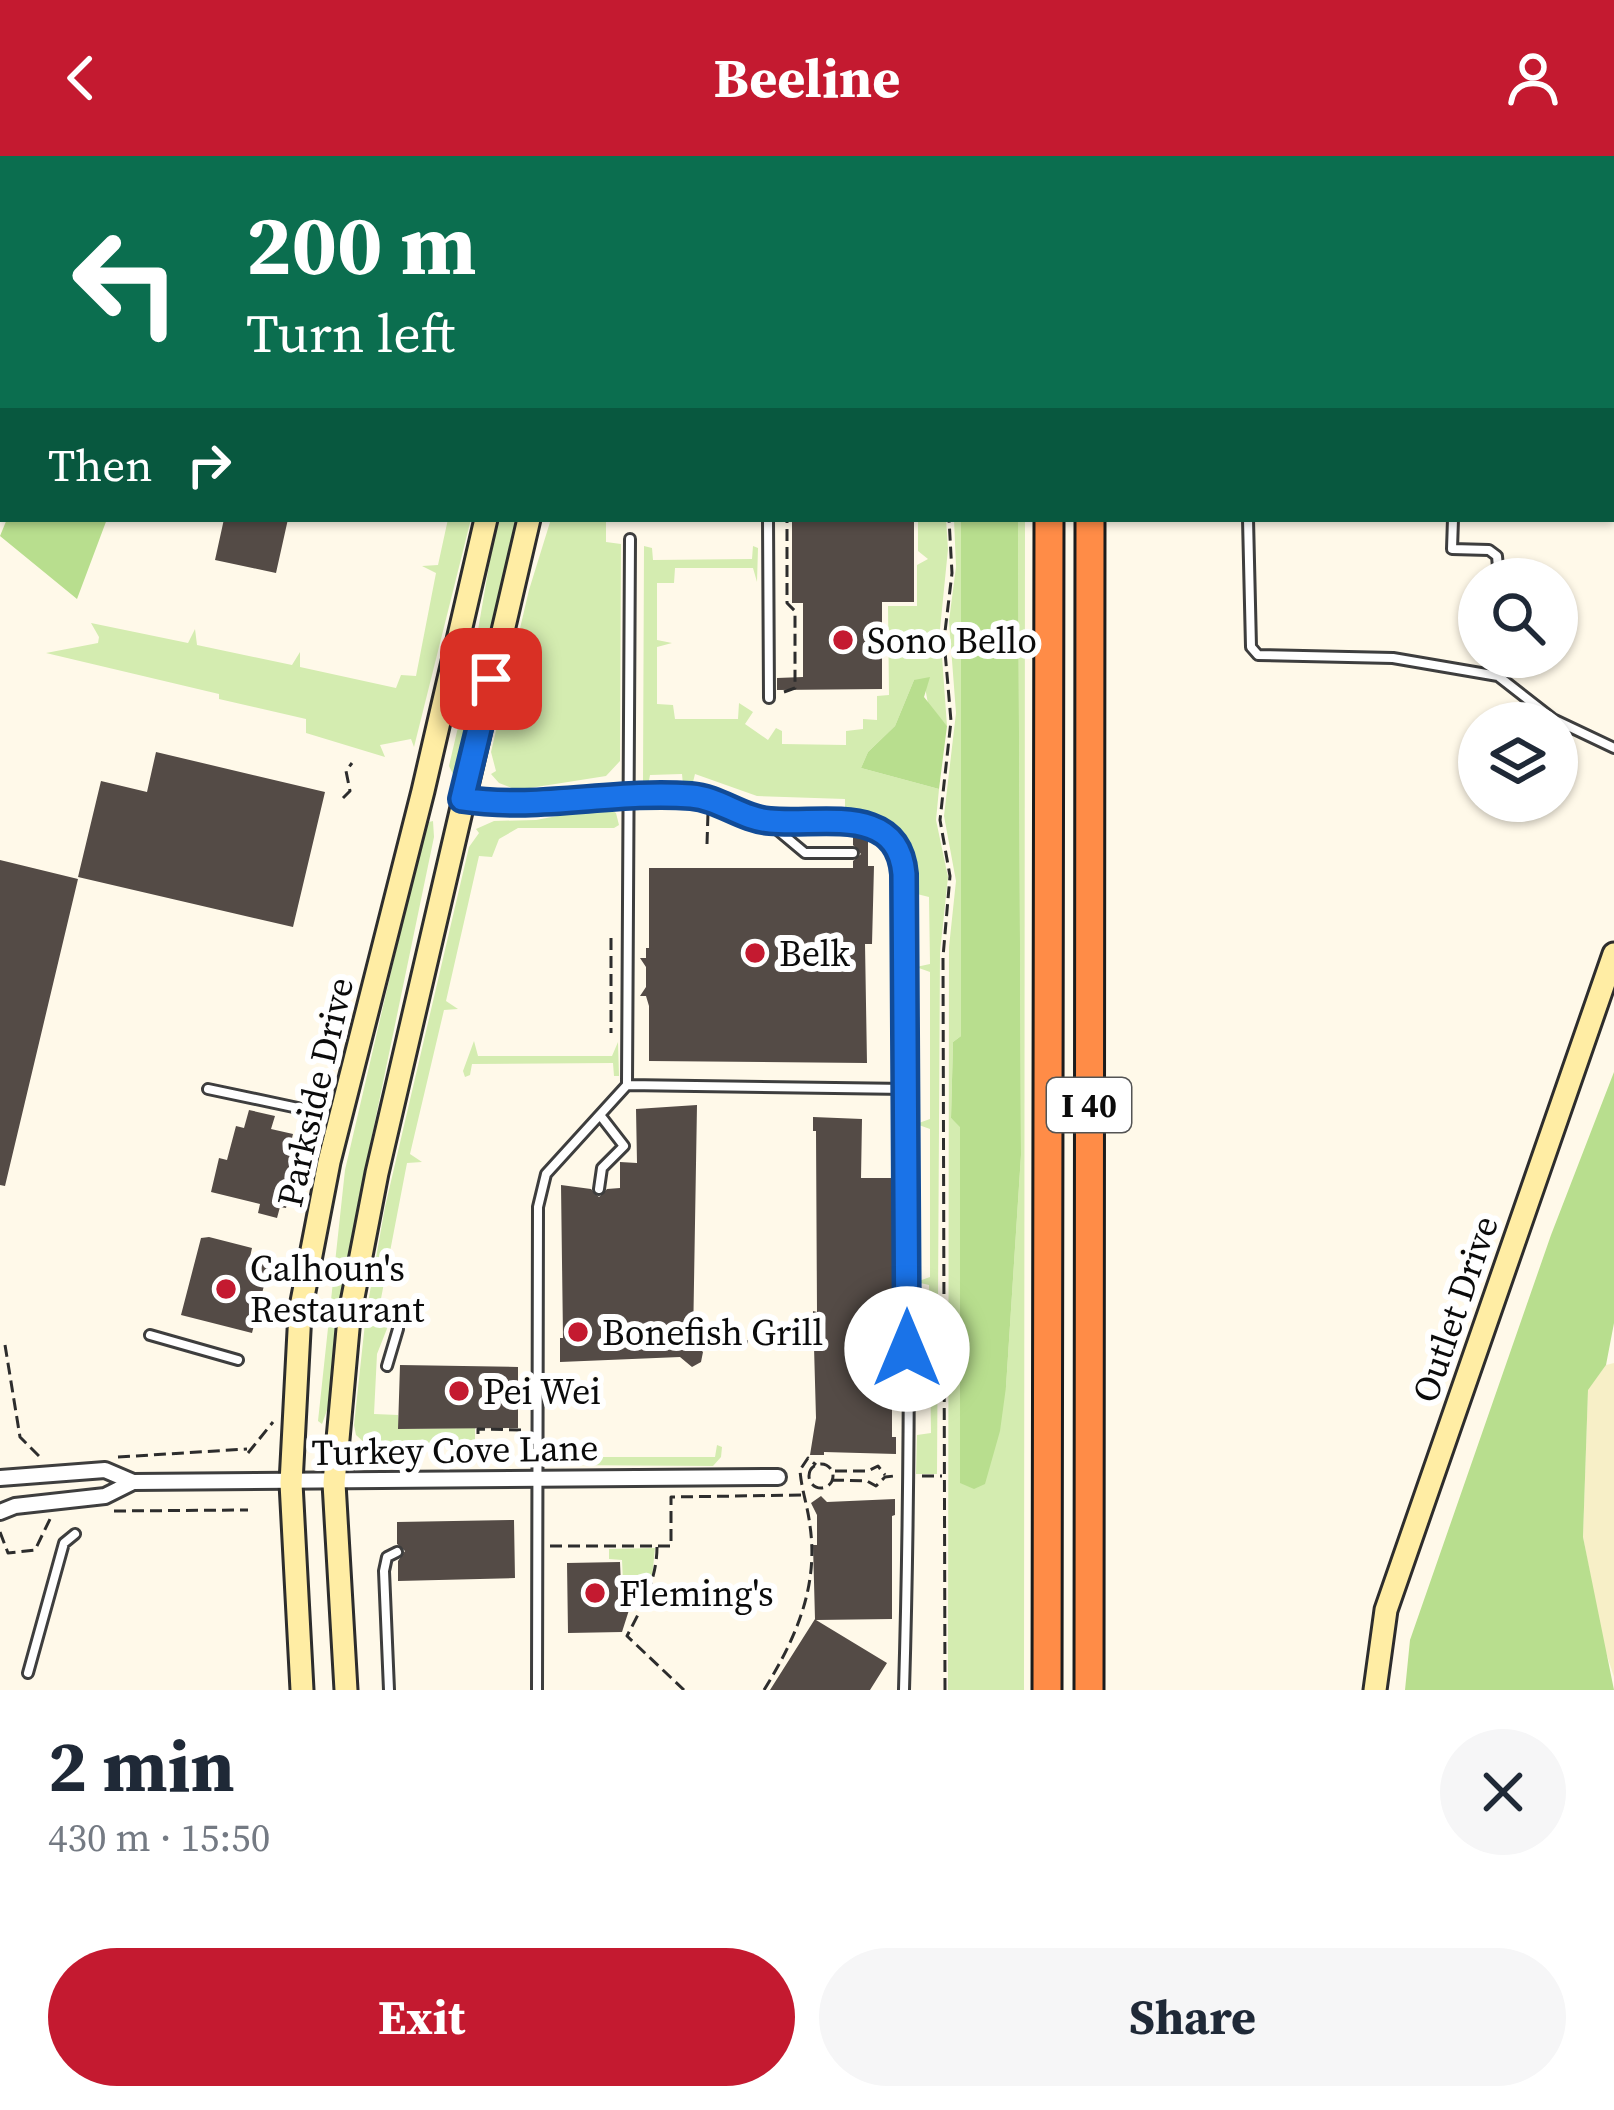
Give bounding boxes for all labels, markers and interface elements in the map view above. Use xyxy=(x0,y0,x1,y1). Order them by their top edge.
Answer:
text: Beeline xyxy=(714,41,900,115)
icon: back xyxy=(48,45,114,111)
icon: person xyxy=(1500,45,1566,111)
text: 200 m xyxy=(246,187,477,302)
icon: left xyxy=(48,204,204,360)
text: Turn left xyxy=(246,296,455,370)
icon: right xyxy=(176,432,242,498)
text: Then xyxy=(48,434,152,496)
map controls xyxy=(1458,558,1578,822)
button: search xyxy=(1458,558,1578,678)
place label: Sono Bello xyxy=(867,616,1037,665)
marker: Sono Bello xyxy=(830,627,856,653)
pin xyxy=(440,628,542,730)
icon: arrive xyxy=(458,646,524,712)
button: layers xyxy=(1458,702,1578,822)
place label: Belk xyxy=(779,929,850,978)
marker: Belk xyxy=(742,940,768,966)
street label: Parkside Drive xyxy=(265,973,365,1211)
road number: I 40 xyxy=(1047,1078,1131,1132)
street label: Outlet Drive xyxy=(1400,1209,1510,1409)
place label: Calhoun's Restaurant xyxy=(250,1244,425,1334)
marker: Calhoun's Restaurant xyxy=(213,1276,239,1302)
position arrow xyxy=(844,1286,970,1412)
place label: Bonefish Grill xyxy=(602,1308,823,1357)
marker: Bonefish Grill xyxy=(565,1319,591,1345)
place label: Pei Wei xyxy=(483,1367,601,1416)
marker: Pei Wei xyxy=(446,1378,472,1404)
street label: Turkey Cove Lane xyxy=(311,1423,599,1477)
place label: Fleming's xyxy=(619,1569,774,1618)
marker: Fleming's xyxy=(582,1580,608,1606)
text: 2 min xyxy=(48,1716,235,1815)
button: close xyxy=(1440,1729,1566,1855)
text: 430 m · 15:50 xyxy=(48,1811,270,1864)
button: Exit xyxy=(48,1948,795,2086)
button: Share xyxy=(819,1948,1566,2086)

